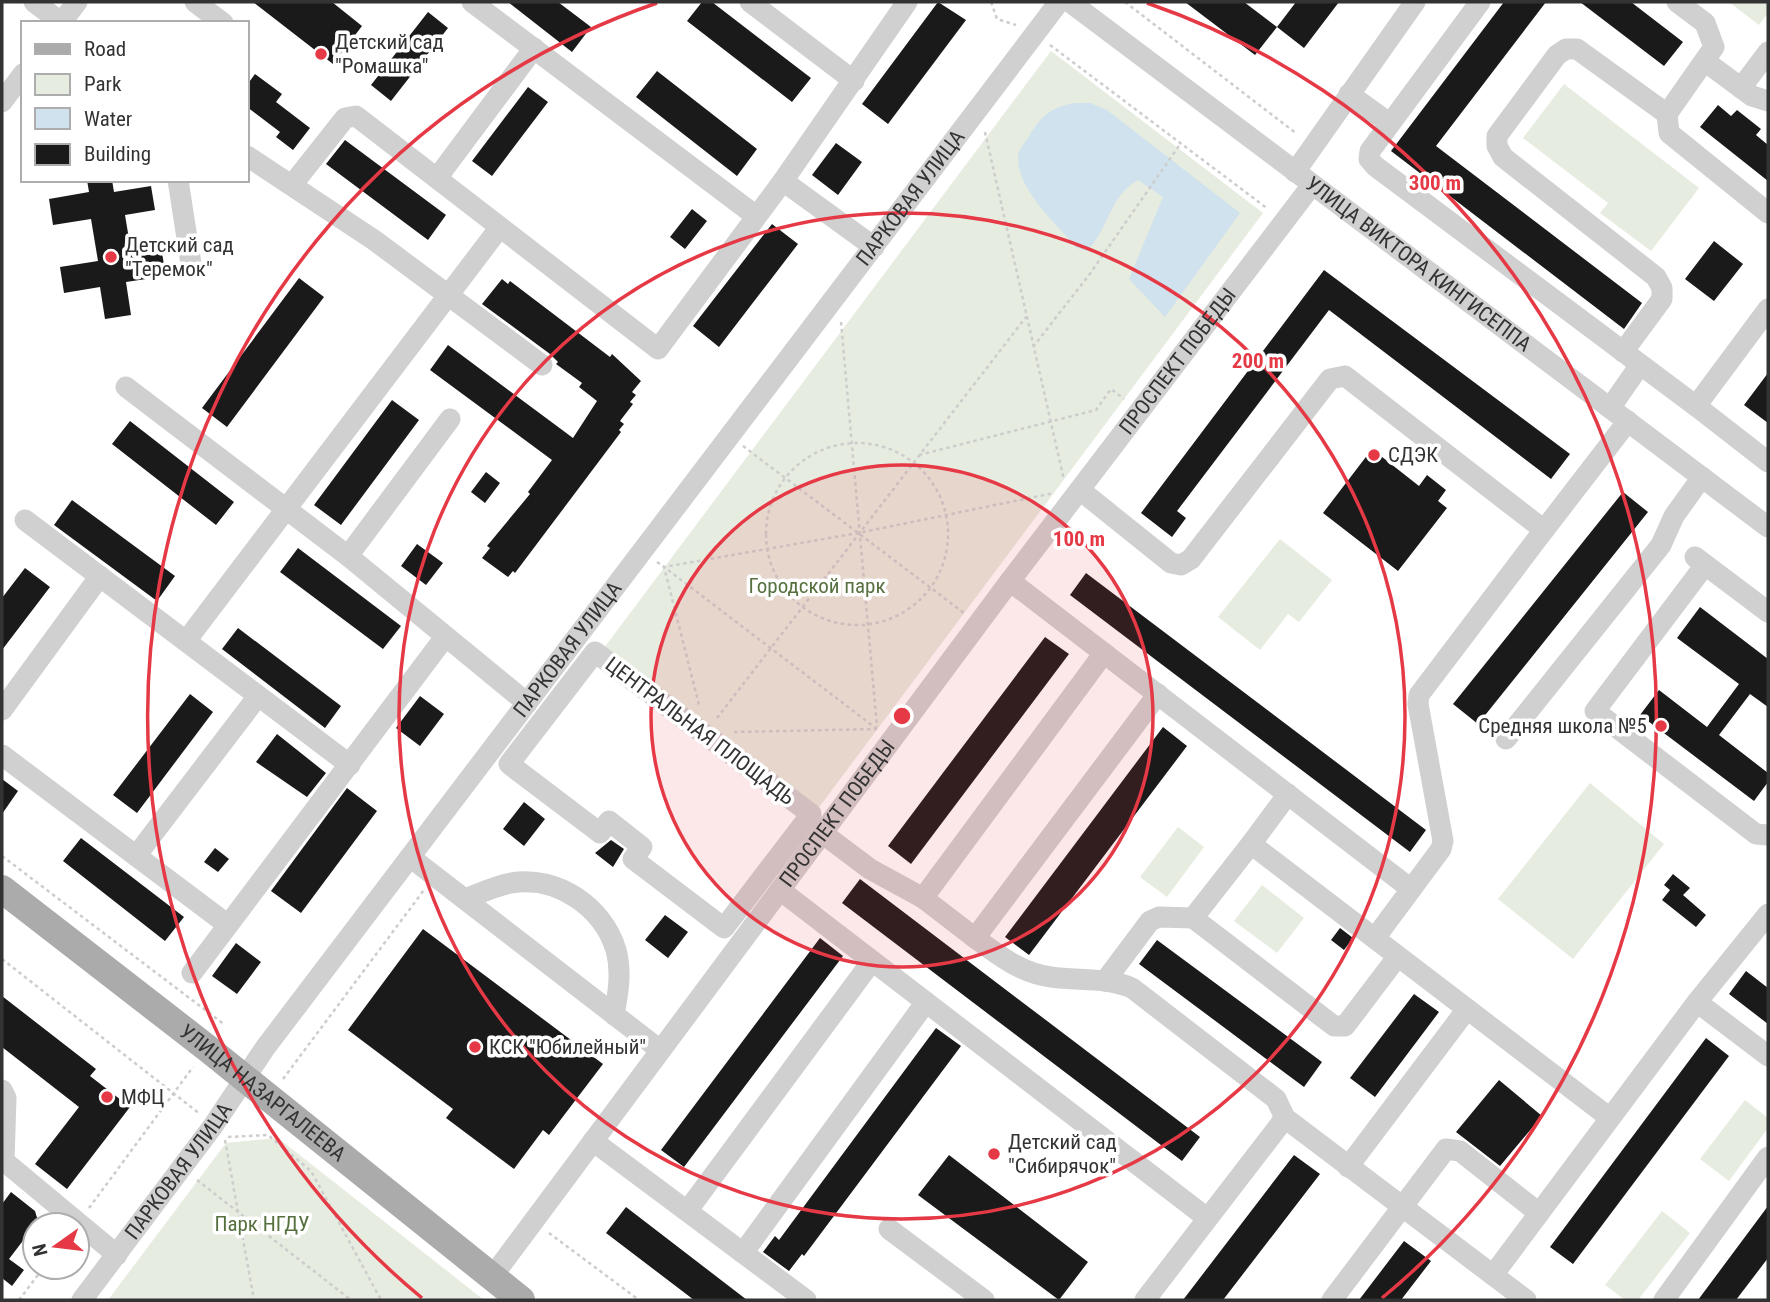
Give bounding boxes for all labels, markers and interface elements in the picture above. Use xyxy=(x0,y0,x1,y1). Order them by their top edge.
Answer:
legend xyxy=(21,21,248,182)
place label: Детский сад "Ромашка" xyxy=(335,30,444,78)
text: Road xyxy=(84,37,126,61)
marker: Детский сад "Ромашка" xyxy=(313,46,329,62)
text: Park xyxy=(84,72,122,96)
text: Water xyxy=(84,107,132,131)
street label: ПАРКОВАЯ УЛИЦА xyxy=(851,125,969,270)
text: Building xyxy=(84,142,151,166)
text: 300 m xyxy=(1409,171,1461,195)
street label: УЛИЦА ВИКТОРА КИНГИСЕППА xyxy=(1301,172,1536,357)
place label: Детский сад "Теремок" xyxy=(125,233,234,281)
marker: Детский сад "Теремок" xyxy=(103,249,119,265)
street label: ПРОСПЕКТ ПОБЕДЫ xyxy=(1114,283,1241,439)
text: 200 m xyxy=(1232,349,1284,373)
place label: СДЭК xyxy=(1388,443,1438,467)
marker: СДЭК xyxy=(1366,447,1382,463)
text: 100 m xyxy=(1053,527,1105,551)
park label: Городской парк xyxy=(748,574,886,598)
street label: ПАРКОВАЯ УЛИЦА xyxy=(509,577,627,722)
street label: ЦЕНТРАЛЬНАЯ ПЛОЩАДЬ xyxy=(601,652,799,810)
centre of rings xyxy=(890,704,914,728)
place label: Средняя школа №5 xyxy=(1478,714,1647,738)
marker: Средняя школа №5 xyxy=(1653,718,1669,734)
street label: ПРОСПЕКТ ПОБЕДЫ xyxy=(775,735,900,892)
street label: УЛИЦА НАЗАРГАЛЕЕВА xyxy=(175,1019,350,1166)
place label: КСК "Юбилейный" xyxy=(489,1035,646,1059)
marker: КСК "Юбилейный" xyxy=(467,1039,483,1055)
place label: МФЦ xyxy=(121,1085,165,1109)
marker: МФЦ xyxy=(99,1089,115,1105)
street label: ПАРКОВАЯ УЛИЦА xyxy=(120,1098,237,1244)
place label: Детский сад "Сибирячок" xyxy=(1008,1130,1117,1178)
marker: Детский сад "Сибирячок" xyxy=(986,1146,1002,1162)
north arrow xyxy=(21,1211,91,1281)
park label: Парк НГДУ xyxy=(214,1212,310,1236)
text: N xyxy=(27,1242,53,1258)

